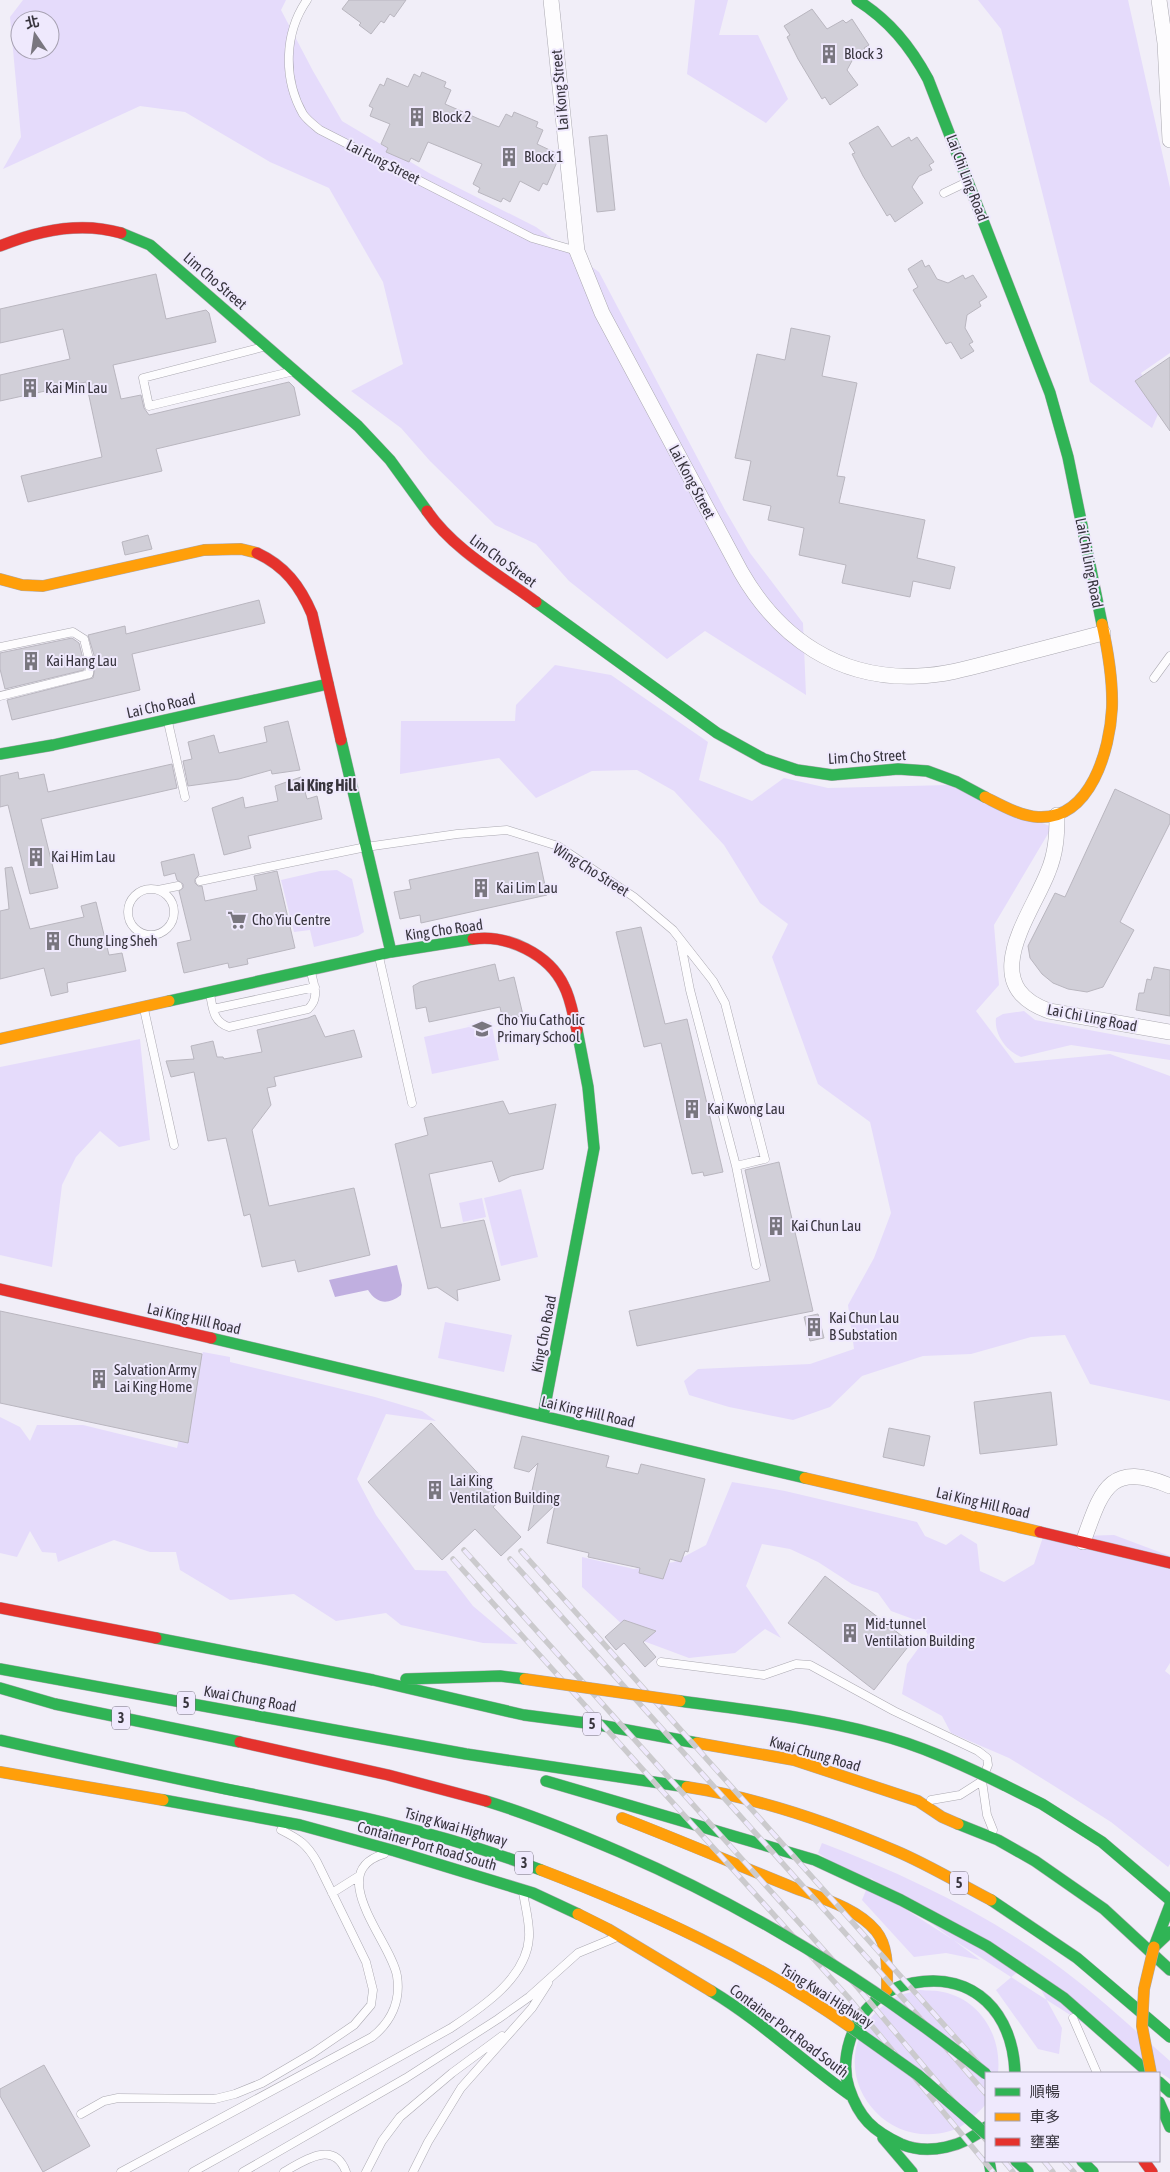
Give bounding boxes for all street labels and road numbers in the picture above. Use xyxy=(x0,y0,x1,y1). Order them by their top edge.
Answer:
street label: Lai Kong Street xyxy=(548,49,572,131)
street label: Lai Chi Ling Road xyxy=(943,132,992,224)
street label: Lai Fung Street xyxy=(344,136,423,187)
street label: Lim Cho Street xyxy=(180,249,250,313)
street label: Lai Kong Street xyxy=(666,442,719,522)
street label: Lai Chi Ling Road xyxy=(1072,516,1107,609)
street label: Lim Cho Street xyxy=(467,531,540,590)
street label: Lai Cho Road xyxy=(125,690,197,721)
street label: Lim Cho Street xyxy=(828,746,906,767)
street label: Wing Cho Street xyxy=(550,840,632,900)
street label: King Cho Road xyxy=(404,916,484,943)
street label: Lai Chi Ling Road xyxy=(1046,1000,1139,1035)
street label: King Cho Road xyxy=(528,1294,559,1374)
street label: Lai King Hill Road xyxy=(146,1299,243,1338)
street label: Lai King Hill Road xyxy=(540,1392,637,1431)
street label: Lai King Hill Road xyxy=(935,1483,1032,1522)
street label: Kwai Chung Road xyxy=(202,1682,298,1715)
road number: 5 xyxy=(177,1692,195,1715)
road number: 3 xyxy=(112,1706,130,1730)
road number: 5 xyxy=(583,1712,601,1736)
street label: Kwai Chung Road xyxy=(768,1732,863,1775)
street label: Tsing Kwai Highway xyxy=(403,1804,510,1849)
street label: Container Port Road South xyxy=(356,1817,499,1874)
road number: 3 xyxy=(515,1852,533,1875)
road number: 5 xyxy=(950,1872,968,1895)
street label: Tsing Kwai Highway xyxy=(778,1960,877,2031)
street label: Container Port Road South xyxy=(727,1980,852,2081)

